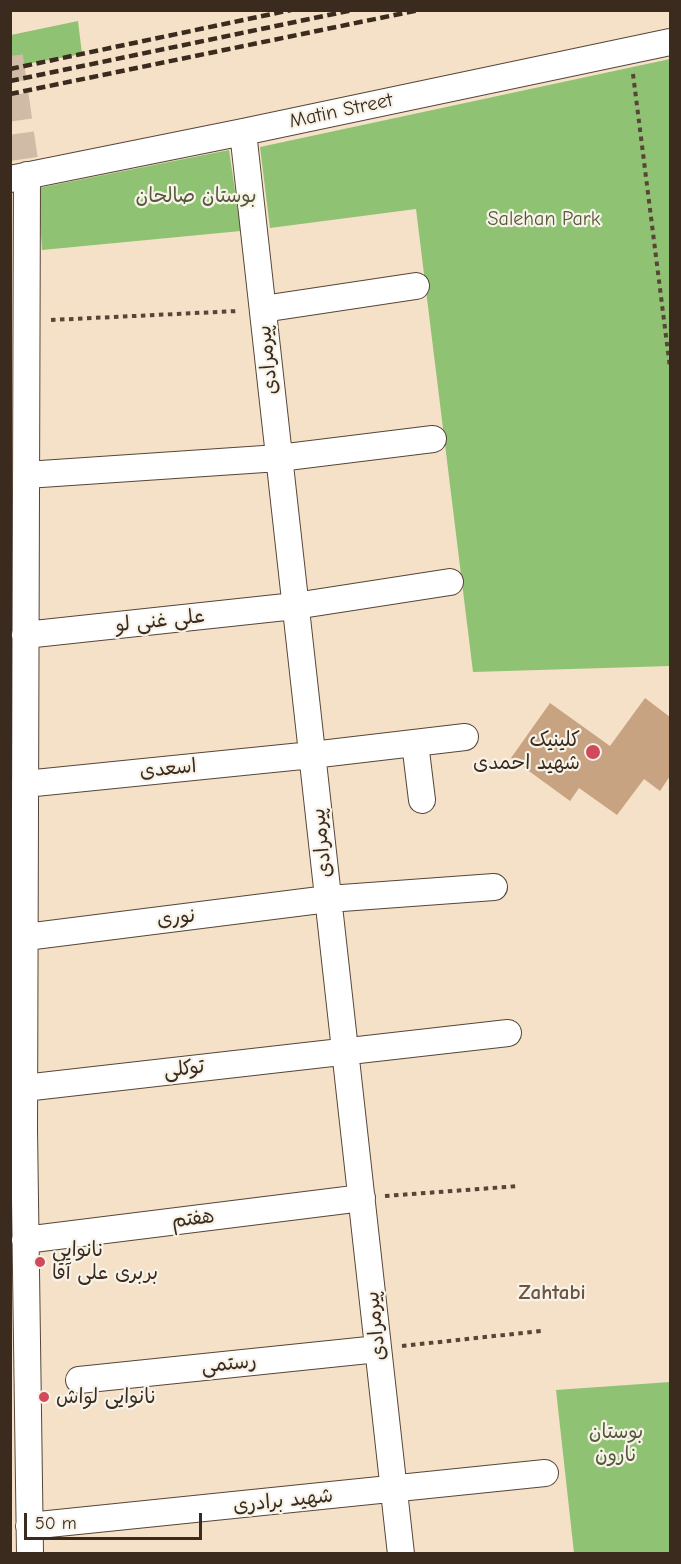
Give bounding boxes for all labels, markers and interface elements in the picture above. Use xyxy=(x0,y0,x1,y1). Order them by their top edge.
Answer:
street label: Matin Street xyxy=(287,88,395,134)
park label: بوستان صالحان xyxy=(136,184,256,208)
park label: Salehan Park xyxy=(488,207,600,231)
street label: پیرمرادی xyxy=(252,324,284,396)
street label: علی غنی لو xyxy=(114,604,206,638)
place label: کلینیک شهید احمدی xyxy=(473,728,580,775)
marker: کلینیک شهید احمدی xyxy=(584,743,602,761)
street label: اسعدی xyxy=(138,754,198,784)
street label: پیرمرادی xyxy=(306,807,338,879)
street label: نوری xyxy=(156,904,196,932)
street label: توکلی xyxy=(162,1055,206,1083)
street label: هفتم xyxy=(170,1204,216,1234)
place label: نانوایی بربری علی آقا xyxy=(52,1238,158,1285)
marker: نانوایی بربری علی آقا xyxy=(33,1255,47,1269)
district label: Zahtabi xyxy=(518,1280,586,1306)
street label: پیرمرادی xyxy=(360,1290,392,1362)
street label: رستمی xyxy=(200,1349,258,1379)
place label: نانوایی لواش xyxy=(56,1385,157,1409)
marker: نانوایی لواش xyxy=(37,1390,51,1404)
park label: بوستان نارون xyxy=(589,1420,643,1467)
street label: شهید برادری xyxy=(232,1484,334,1518)
scale bar xyxy=(27,1501,206,1539)
text: 50 m xyxy=(35,1513,77,1534)

